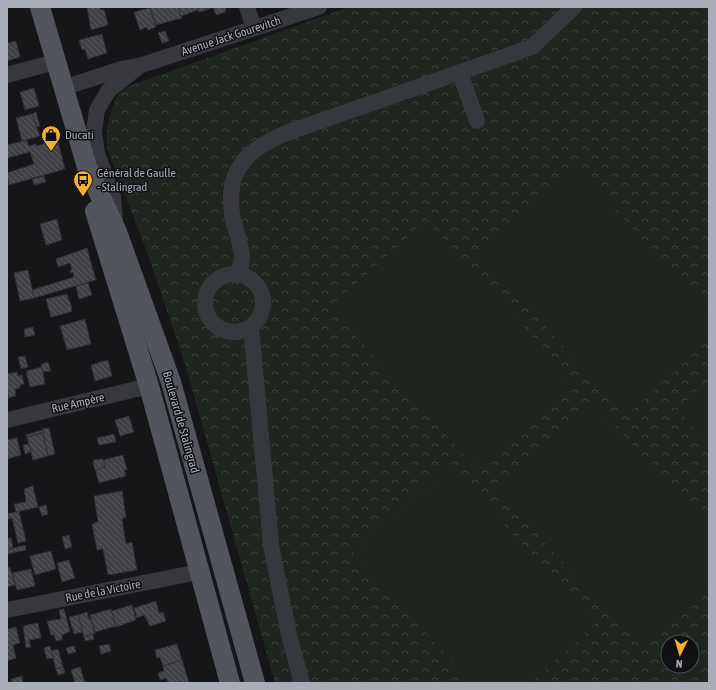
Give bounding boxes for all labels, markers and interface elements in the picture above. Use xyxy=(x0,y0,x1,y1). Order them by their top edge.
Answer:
street label: Avenue Jack Gourevitch xyxy=(180,13,282,59)
shop icon: Ducati xyxy=(40,124,62,152)
place label: Ducati xyxy=(65,128,94,142)
place label: Général de Gaulle - Stalingrad xyxy=(97,166,176,194)
bus stop icon: Général de Gaulle - Stalingrad xyxy=(72,169,94,197)
street label: Boulevard de Stalingrad xyxy=(160,370,202,474)
street label: Rue Ampère xyxy=(50,390,106,416)
street label: Rue de la Victoire xyxy=(64,577,142,605)
north arrow xyxy=(660,634,700,674)
text: N xyxy=(675,658,683,670)

